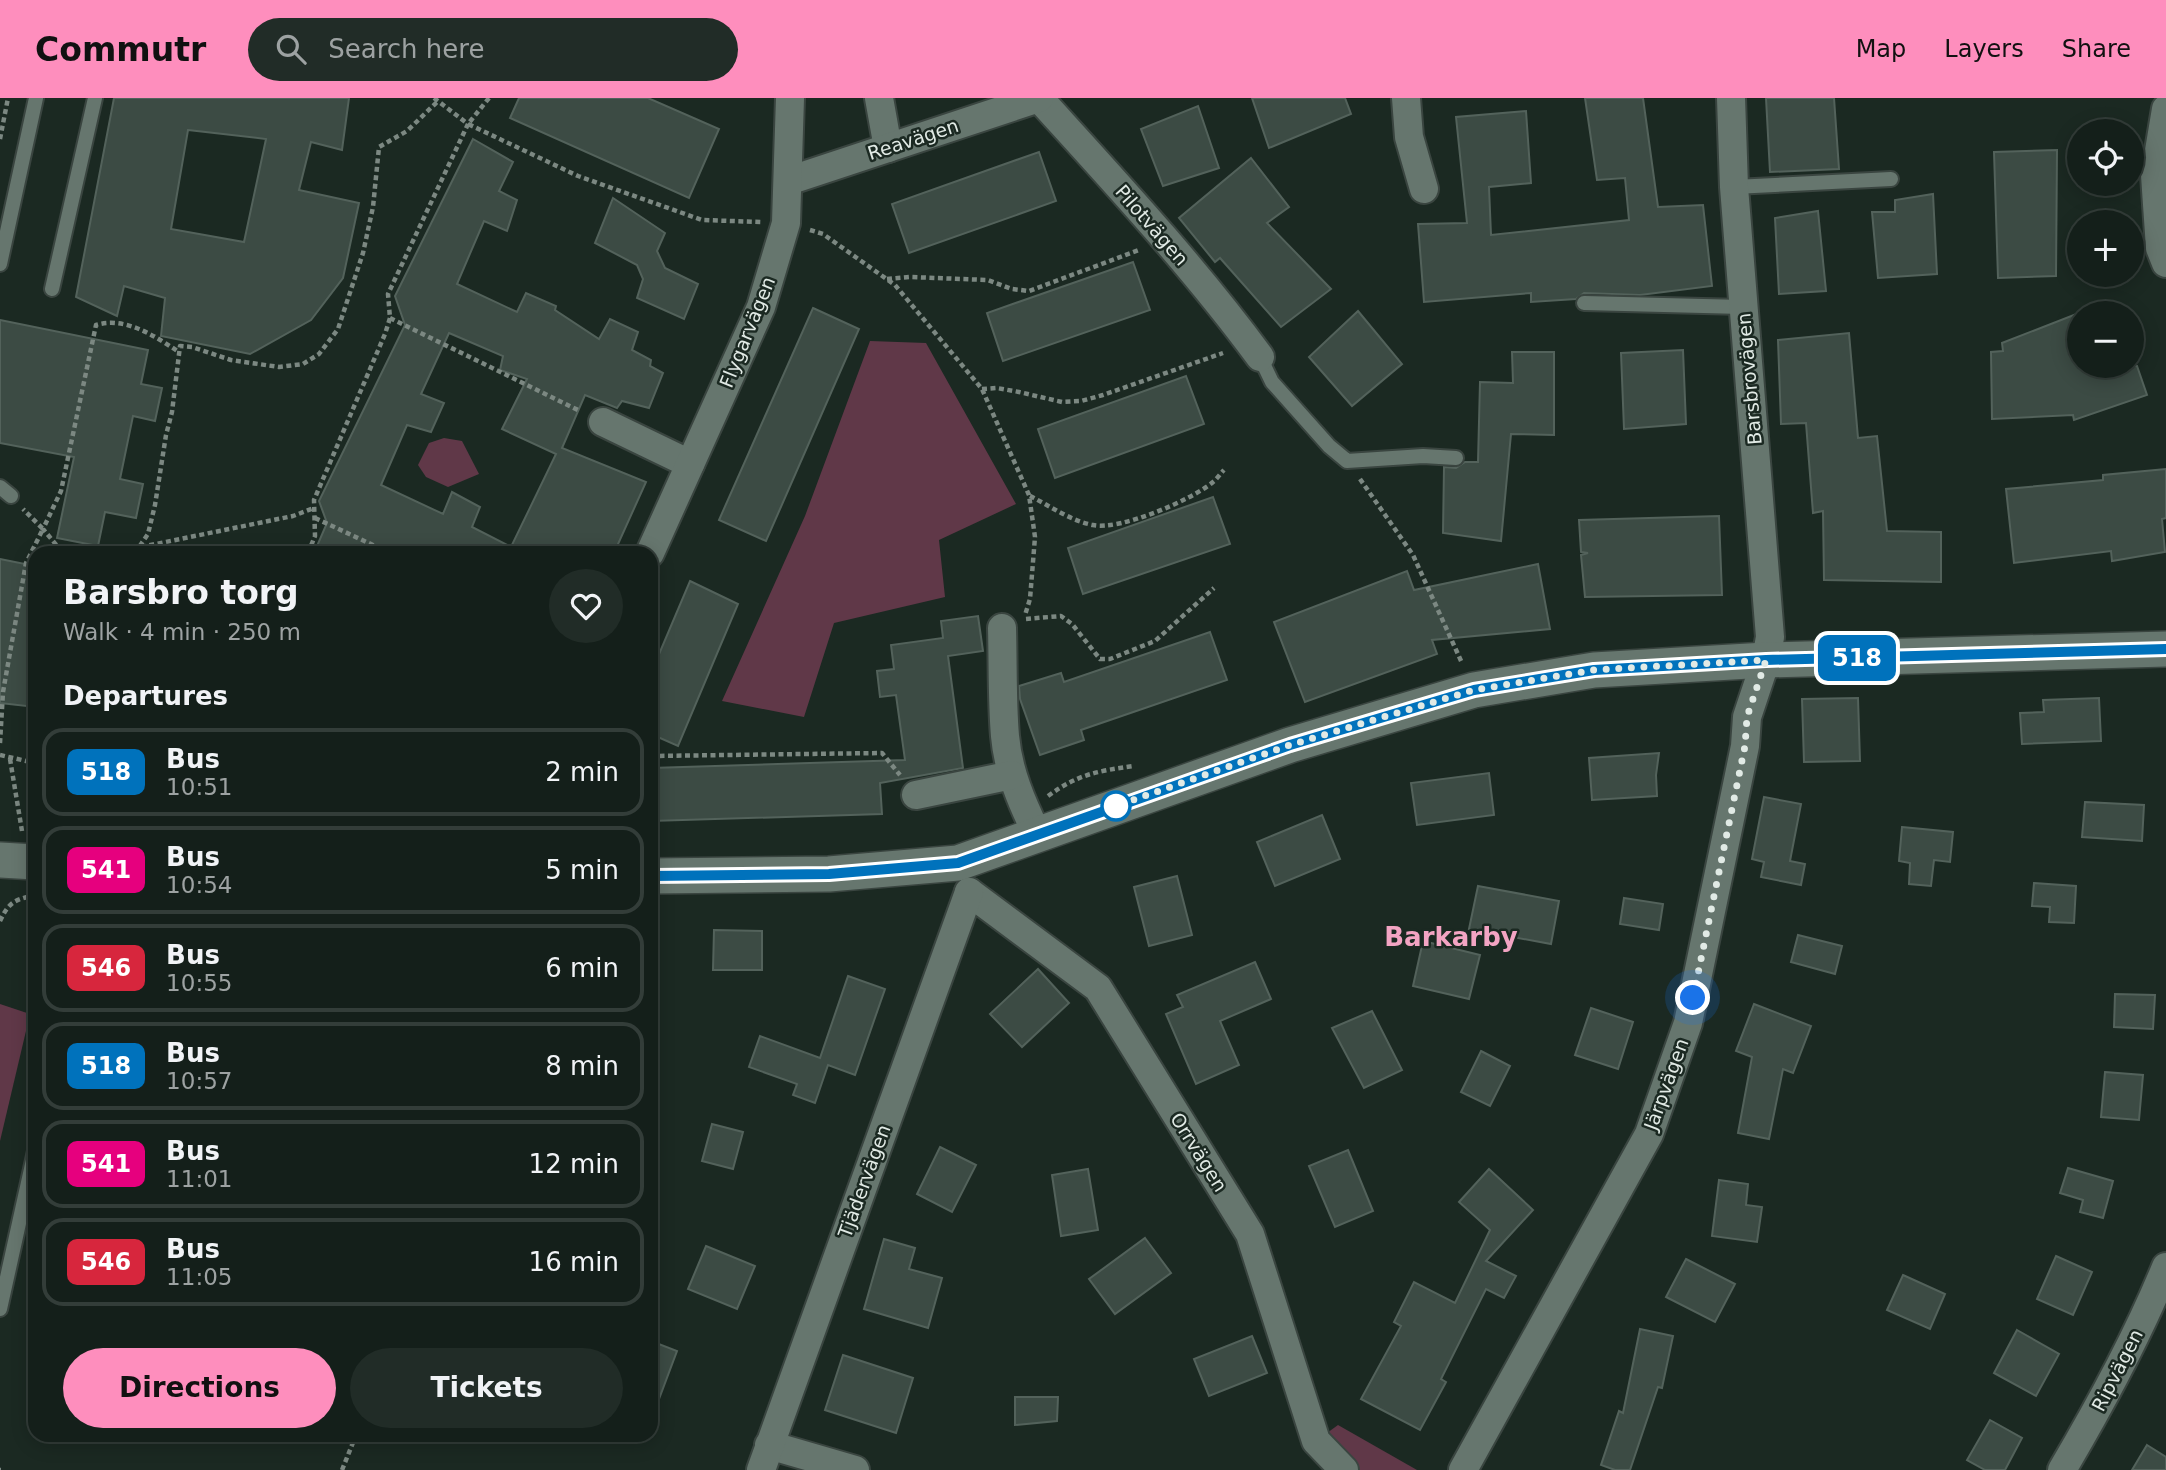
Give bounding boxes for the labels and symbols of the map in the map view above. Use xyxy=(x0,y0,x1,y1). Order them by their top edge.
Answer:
street label: Reavägen xyxy=(865,114,961,164)
street label: Pilotvägen xyxy=(1111,180,1193,270)
street label: Flygarvägen xyxy=(715,273,779,391)
street label: Barsbrovägen xyxy=(1732,312,1766,446)
line badge: 518 xyxy=(1817,635,1897,681)
unlabelled marker xyxy=(1101,791,1131,821)
district label: Barkarby xyxy=(1384,922,1518,952)
your location xyxy=(1675,980,1710,1015)
street label: Järpvägen xyxy=(1639,1035,1693,1134)
street label: Orrvägen xyxy=(1166,1108,1232,1196)
street label: Tjädervägen xyxy=(833,1121,895,1242)
street label: Ripvägen xyxy=(2087,1325,2147,1415)

